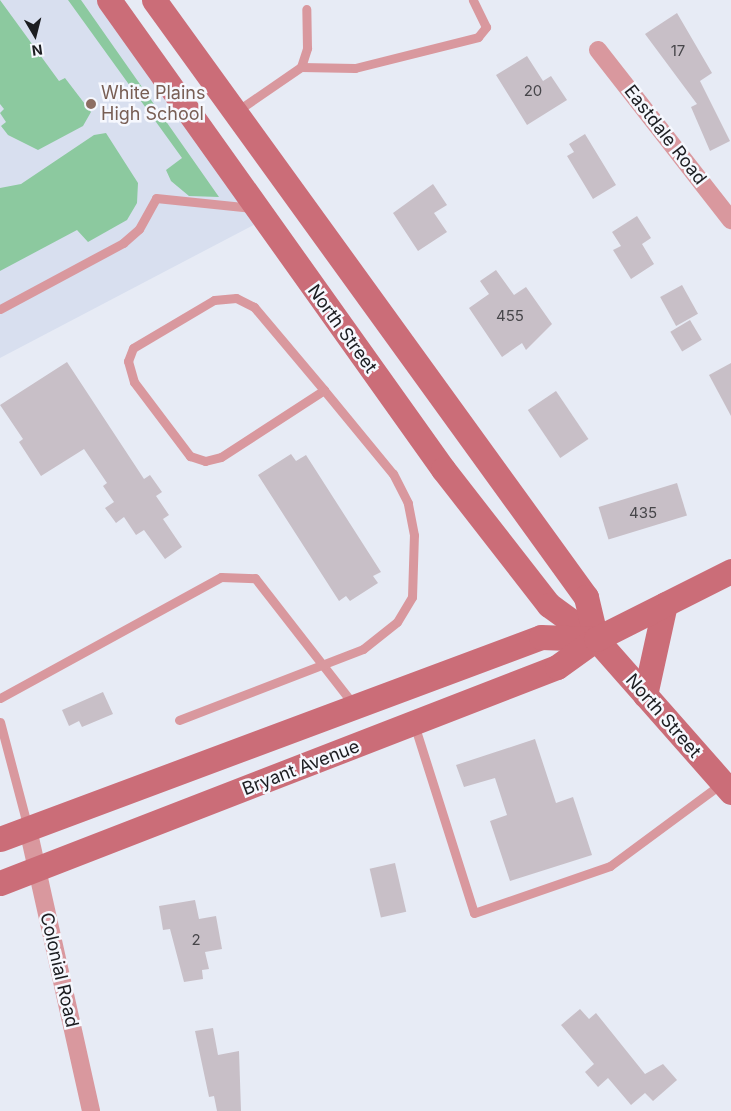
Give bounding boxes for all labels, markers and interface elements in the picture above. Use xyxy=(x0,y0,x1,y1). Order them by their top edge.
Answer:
north arrow xyxy=(10,10,60,60)
text: N xyxy=(31,41,44,60)
house number: 17 xyxy=(671,42,685,60)
street label: Eastdale Road xyxy=(619,81,711,189)
house number: 20 xyxy=(524,82,542,100)
place label: White Plains High School xyxy=(101,83,205,126)
marker: White Plains High School xyxy=(85,98,97,110)
street label: North Street xyxy=(303,281,381,377)
house number: 455 xyxy=(496,307,524,325)
house number: 435 xyxy=(629,504,657,522)
street label: North Street xyxy=(621,670,705,762)
street label: Bryant Avenue xyxy=(239,736,363,800)
street label: Colonial Road xyxy=(35,911,83,1029)
house number: 2 xyxy=(191,931,201,949)

